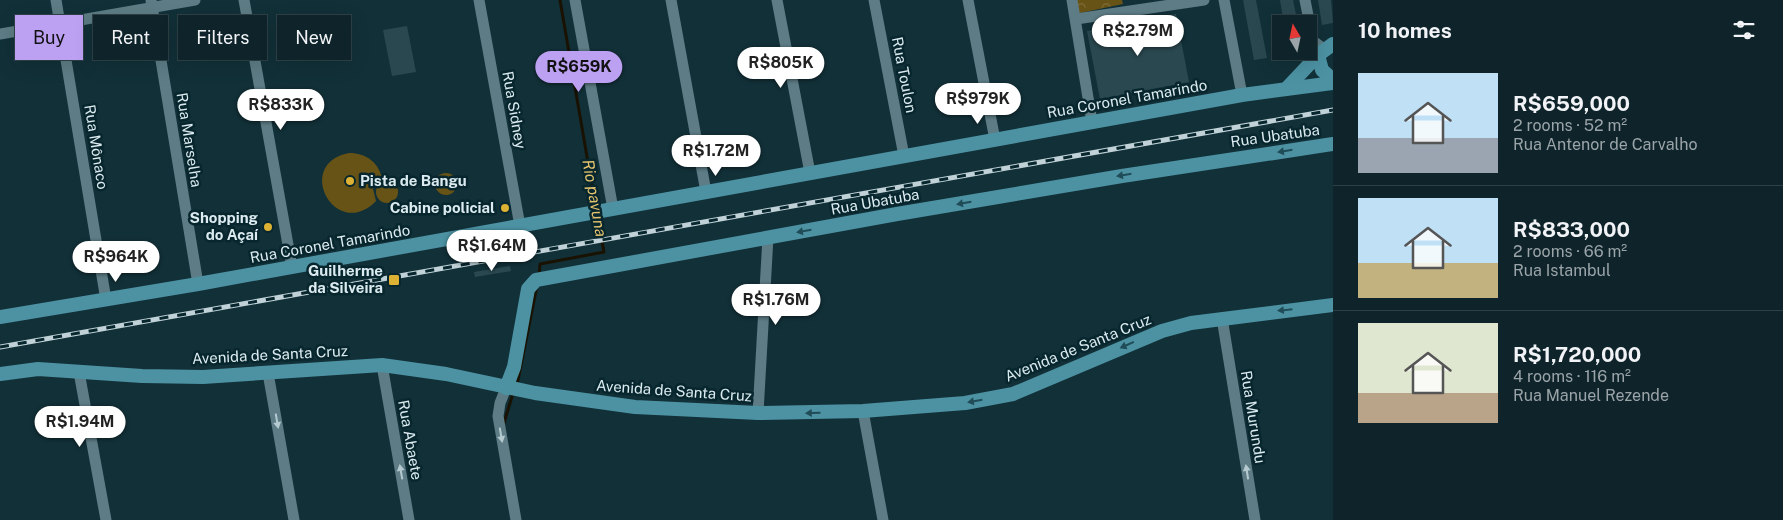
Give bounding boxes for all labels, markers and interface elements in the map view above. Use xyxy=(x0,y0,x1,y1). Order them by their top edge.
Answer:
chip: Buy xyxy=(15,15,83,60)
chip: Rent xyxy=(93,15,168,60)
chip: Filters xyxy=(178,15,267,60)
chip: New xyxy=(277,15,351,60)
pin: R$2.79M xyxy=(1092,15,1184,57)
north arrow xyxy=(1272,15,1318,60)
map controls xyxy=(1272,15,1317,60)
icon: filters xyxy=(1730,16,1758,44)
text: 10 homes xyxy=(1358,18,1452,43)
text: R$2.79M xyxy=(1103,21,1173,40)
street label: Rua Toulon xyxy=(889,35,920,114)
pin: R$805K xyxy=(740,46,822,89)
pin: R$659K xyxy=(538,51,620,93)
text: R$805K xyxy=(748,53,814,72)
text: R$659K xyxy=(546,57,612,76)
street label: Rua Sidney xyxy=(499,70,530,150)
street label: Rua Coronel Tamarindo xyxy=(1045,76,1208,121)
pin: R$979K xyxy=(937,82,1019,125)
pin: R$833K xyxy=(240,88,322,131)
text: R$979K xyxy=(946,89,1010,108)
street label: Rua Marselha xyxy=(174,91,205,188)
text: R$659,000 xyxy=(1513,91,1630,116)
icon: home xyxy=(1398,93,1458,153)
text: R$833K xyxy=(248,95,314,114)
street label: Rua Mônaco xyxy=(81,103,112,191)
text: 2 rooms · 52 m² xyxy=(1513,116,1627,135)
street label: Rua Ubatuba xyxy=(1229,121,1321,150)
pin: R$1.72M xyxy=(670,134,762,177)
text: Rua Antenor de Carvalho xyxy=(1513,135,1698,154)
text: R$1.72M xyxy=(683,141,749,160)
one-way arrow xyxy=(1276,148,1292,156)
water label: Rio pavuna xyxy=(578,158,611,238)
place label: Pista de Bangu xyxy=(360,172,467,189)
one-way arrow xyxy=(1116,172,1132,180)
marker: Pista de Bangu xyxy=(344,175,356,187)
street label: Rua Ubatuba xyxy=(829,185,921,218)
place label: Cabine policial xyxy=(390,199,495,216)
one-way arrow xyxy=(955,199,971,207)
marker: Cabine policial xyxy=(499,202,511,214)
place label: Shopping do Açaí xyxy=(190,209,259,243)
text: R$833,000 xyxy=(1513,217,1630,242)
icon: home xyxy=(1398,218,1458,278)
street label: Rua Coronel Tamarindo xyxy=(248,221,411,266)
marker: Shopping do Açaí xyxy=(262,221,274,233)
one-way arrow xyxy=(795,227,811,235)
pin: R$1.64M xyxy=(446,230,538,272)
text: R$1.64M xyxy=(458,236,526,255)
pin: R$964K xyxy=(75,240,157,283)
text: 2 rooms · 66 m² xyxy=(1513,242,1627,261)
text: R$964K xyxy=(84,247,149,266)
text: Rua Istambul xyxy=(1513,261,1611,280)
place label: Guilherme da Silveira xyxy=(308,262,383,296)
marker: Guilherme da Silveira xyxy=(387,273,401,287)
pin: R$1.76M xyxy=(730,284,822,326)
text: R$1.76M xyxy=(743,290,810,309)
one-way arrow xyxy=(1276,306,1292,314)
street label: Avenida de Santa Cruz xyxy=(1002,310,1153,385)
one-way arrow xyxy=(1120,341,1134,349)
street label: Avenida de Santa Cruz xyxy=(192,342,348,367)
text: R$1,720,000 xyxy=(1513,342,1641,367)
icon: home xyxy=(1398,343,1458,403)
text: 4 rooms · 116 m² xyxy=(1513,367,1631,386)
street label: Rua Murundu xyxy=(1238,369,1269,465)
street label: Avenida de Santa Cruz xyxy=(596,377,753,404)
text: Rua Manuel Rezende xyxy=(1513,386,1669,405)
one-way arrow xyxy=(967,397,983,405)
street label: Rua Abaete xyxy=(395,399,426,481)
pin: R$1.94M xyxy=(34,406,126,448)
one-way arrow xyxy=(805,409,821,417)
text: R$1.94M xyxy=(46,412,114,431)
one-way arrow xyxy=(273,413,281,429)
one-way arrow xyxy=(498,427,506,443)
one-way arrow xyxy=(396,464,404,480)
one-way arrow xyxy=(1243,464,1251,480)

